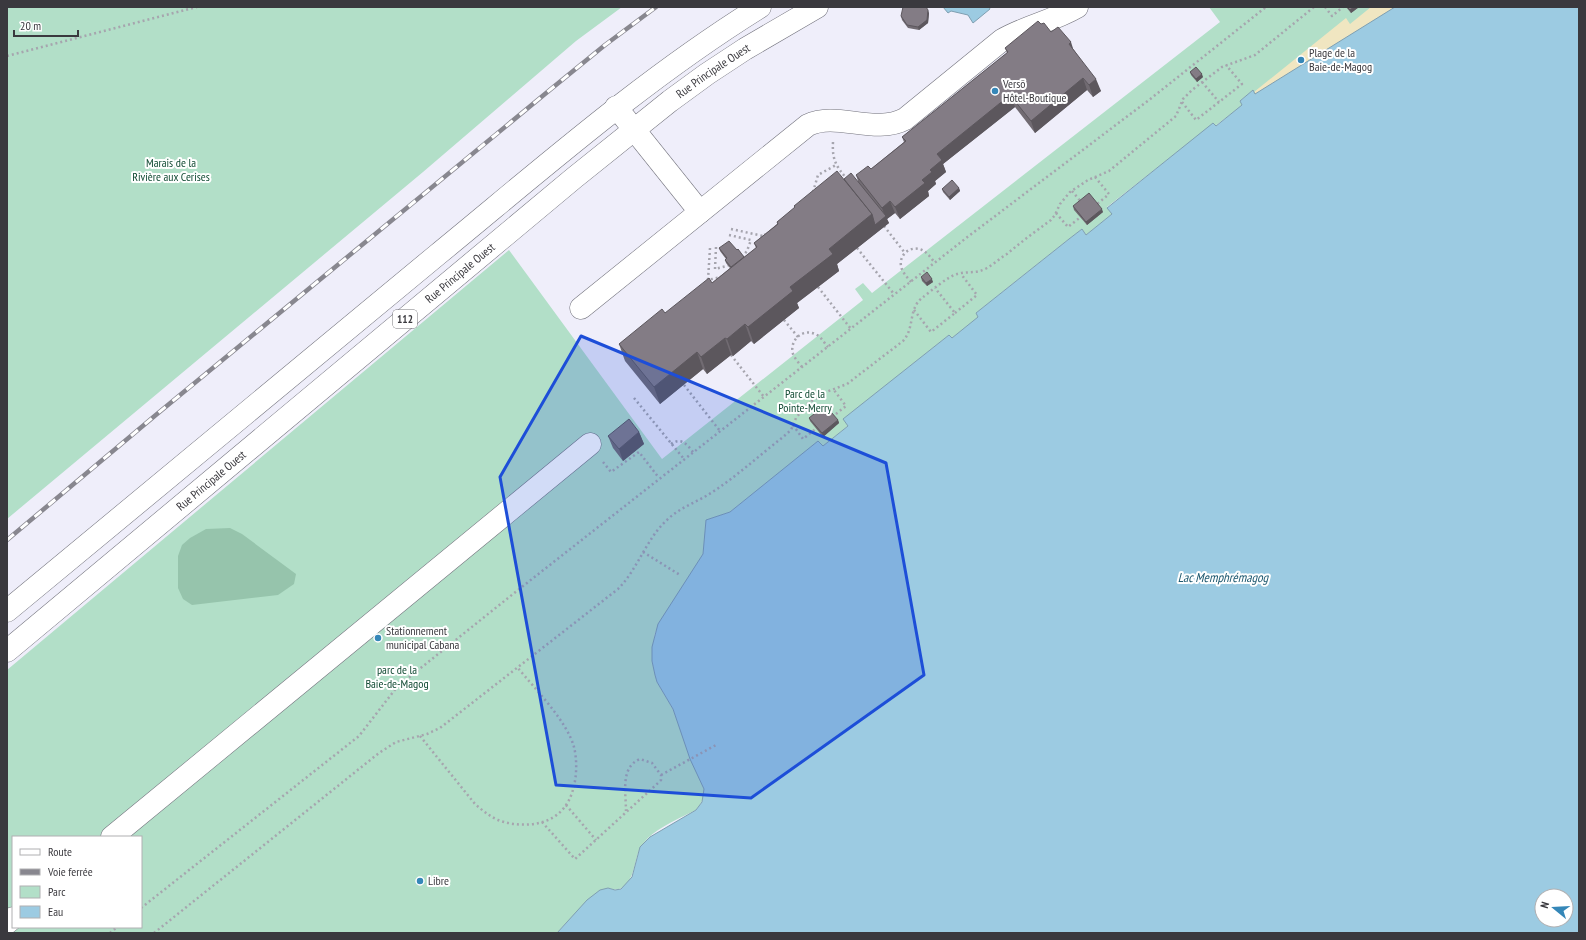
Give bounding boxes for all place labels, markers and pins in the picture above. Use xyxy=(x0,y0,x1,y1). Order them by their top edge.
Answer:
place label: Plage de la Baie-de-Magog xyxy=(1309,45,1372,74)
marker: Plage de la Baie-de-Magog xyxy=(1296,55,1306,65)
place label: Versō Hôtel-Boutique xyxy=(1002,76,1066,105)
marker: Versō Hôtel-Boutique xyxy=(990,86,1000,96)
place label: Stationnement municipal Cabana xyxy=(386,623,460,652)
marker: Stationnement municipal Cabana xyxy=(373,633,383,643)
place label: Libre xyxy=(428,873,449,888)
marker: Libre xyxy=(415,876,425,886)

